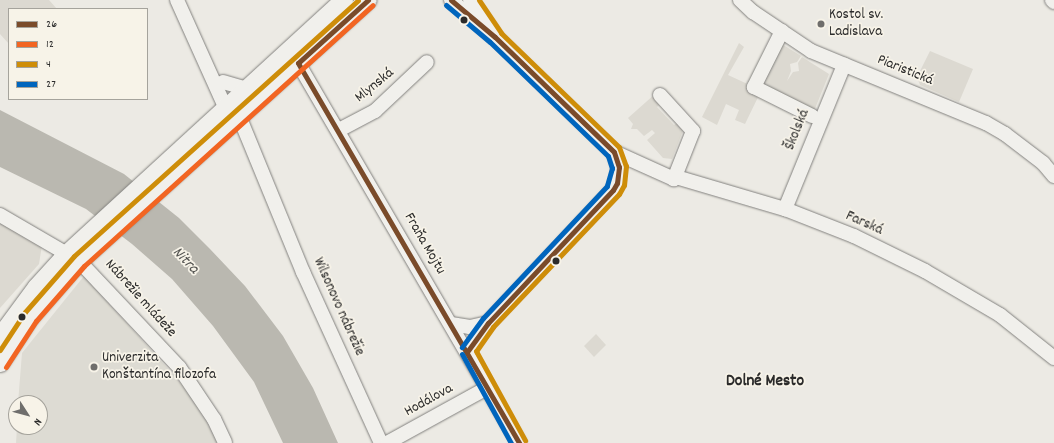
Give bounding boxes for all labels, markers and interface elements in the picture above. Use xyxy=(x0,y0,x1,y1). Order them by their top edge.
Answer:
place label: Kostol sv. Ladislava xyxy=(829,6,883,41)
legend xyxy=(8,8,148,100)
unlabelled marker xyxy=(459,15,469,25)
text: 26 xyxy=(46,16,57,33)
marker: Kostol sv. Ladislava xyxy=(816,19,826,29)
text: 12 xyxy=(46,36,54,53)
street label: Piaristická xyxy=(874,52,936,90)
text: 4 xyxy=(46,56,51,73)
street label: Mlynská xyxy=(352,65,398,107)
text: 27 xyxy=(46,76,56,93)
street label: Školská xyxy=(782,107,814,153)
street label: Farská xyxy=(842,208,886,240)
street label: Fraňa Mojtu xyxy=(399,210,449,278)
water label: Nitra xyxy=(168,243,202,279)
street label: Wilsonovo nábrežie xyxy=(308,255,368,359)
street label: Nábrežie mládeže xyxy=(100,256,180,342)
unlabelled marker xyxy=(551,256,561,266)
unlabelled marker xyxy=(17,312,27,322)
place label: Univerzita Konštantína filozofa xyxy=(102,349,216,384)
marker: Univerzita Konštantína filozofa xyxy=(89,362,99,372)
district label: Dolné Mesto xyxy=(726,373,804,393)
street label: Hodálova xyxy=(402,380,456,422)
north arrow xyxy=(8,395,48,435)
text: N xyxy=(29,415,45,428)

